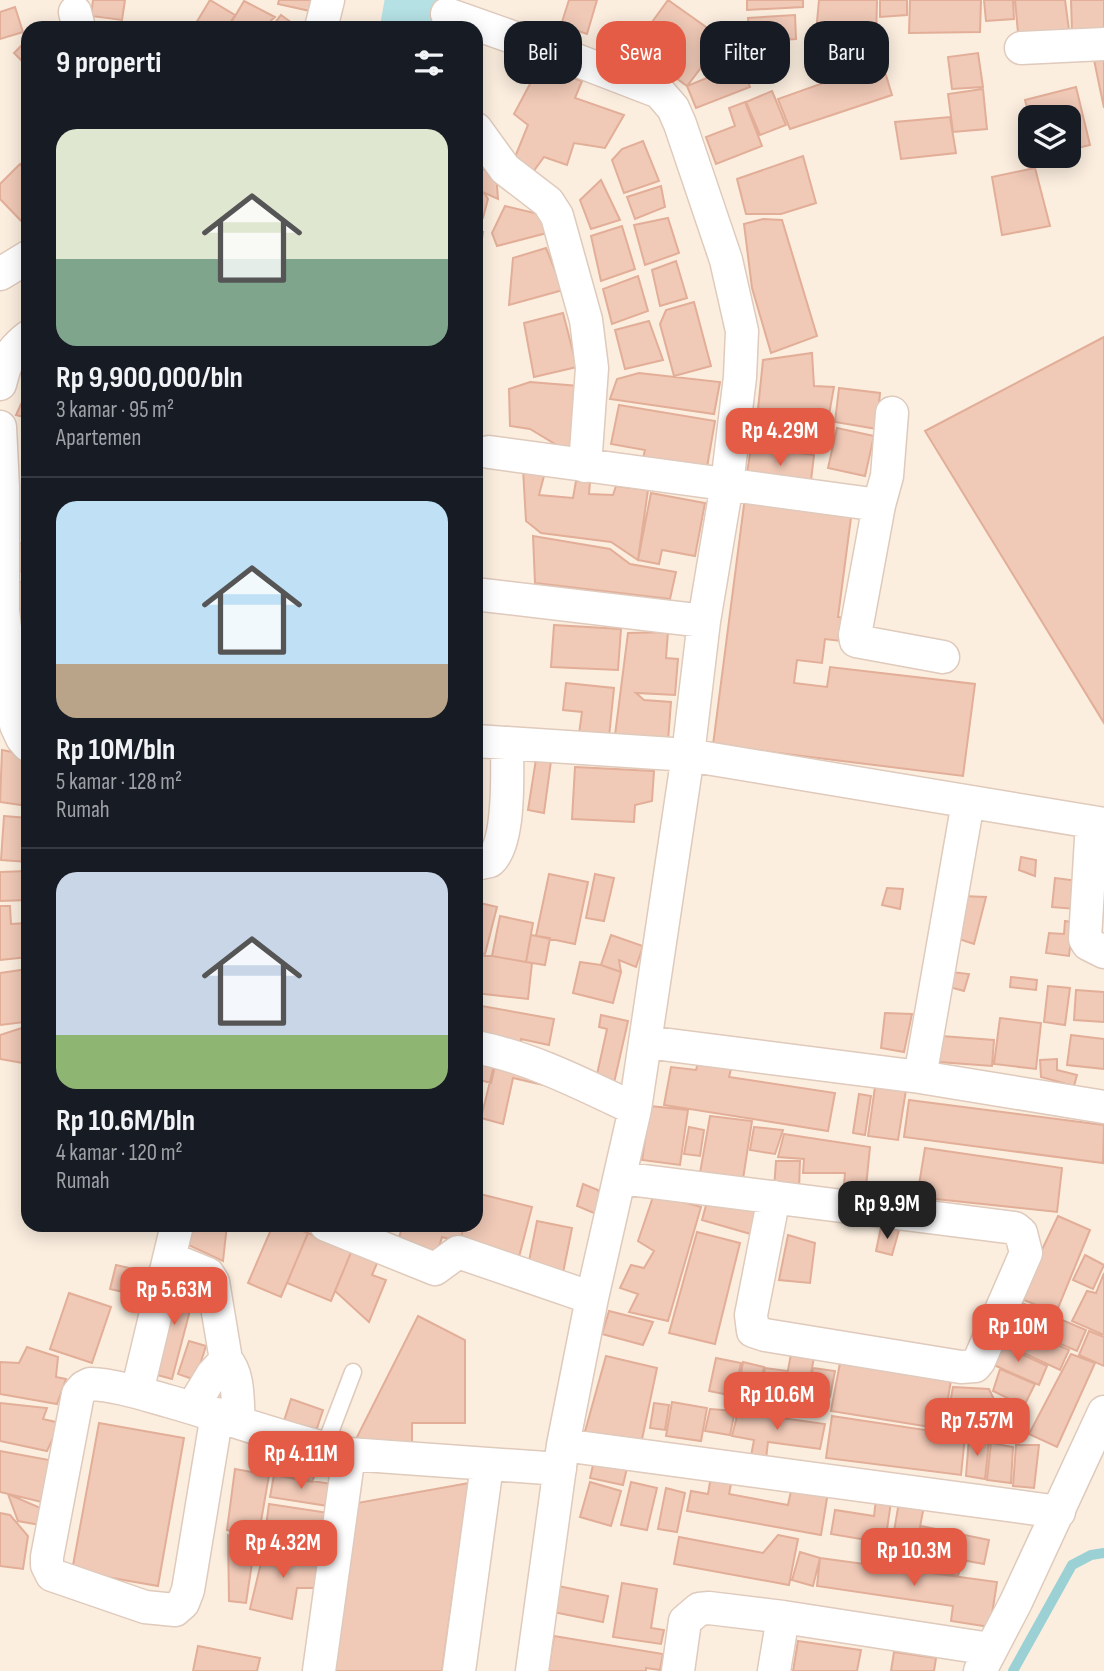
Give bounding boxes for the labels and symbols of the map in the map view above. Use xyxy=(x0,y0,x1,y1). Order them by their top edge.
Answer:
pin: Rp 4.29M xyxy=(708,408,852,468)
pin: Rp 9.9M xyxy=(822,1182,952,1241)
pin: Rp 5.63M xyxy=(102,1268,246,1327)
pin: Rp 10M xyxy=(961,1304,1075,1364)
pin: Rp 10.6M xyxy=(705,1372,849,1432)
pin: Rp 7.57M xyxy=(905,1398,1049,1458)
pin: Rp 4.11M xyxy=(229,1432,373,1491)
pin: Rp 4.32M xyxy=(211,1520,355,1580)
pin: Rp 10.3M xyxy=(842,1528,986,1588)

